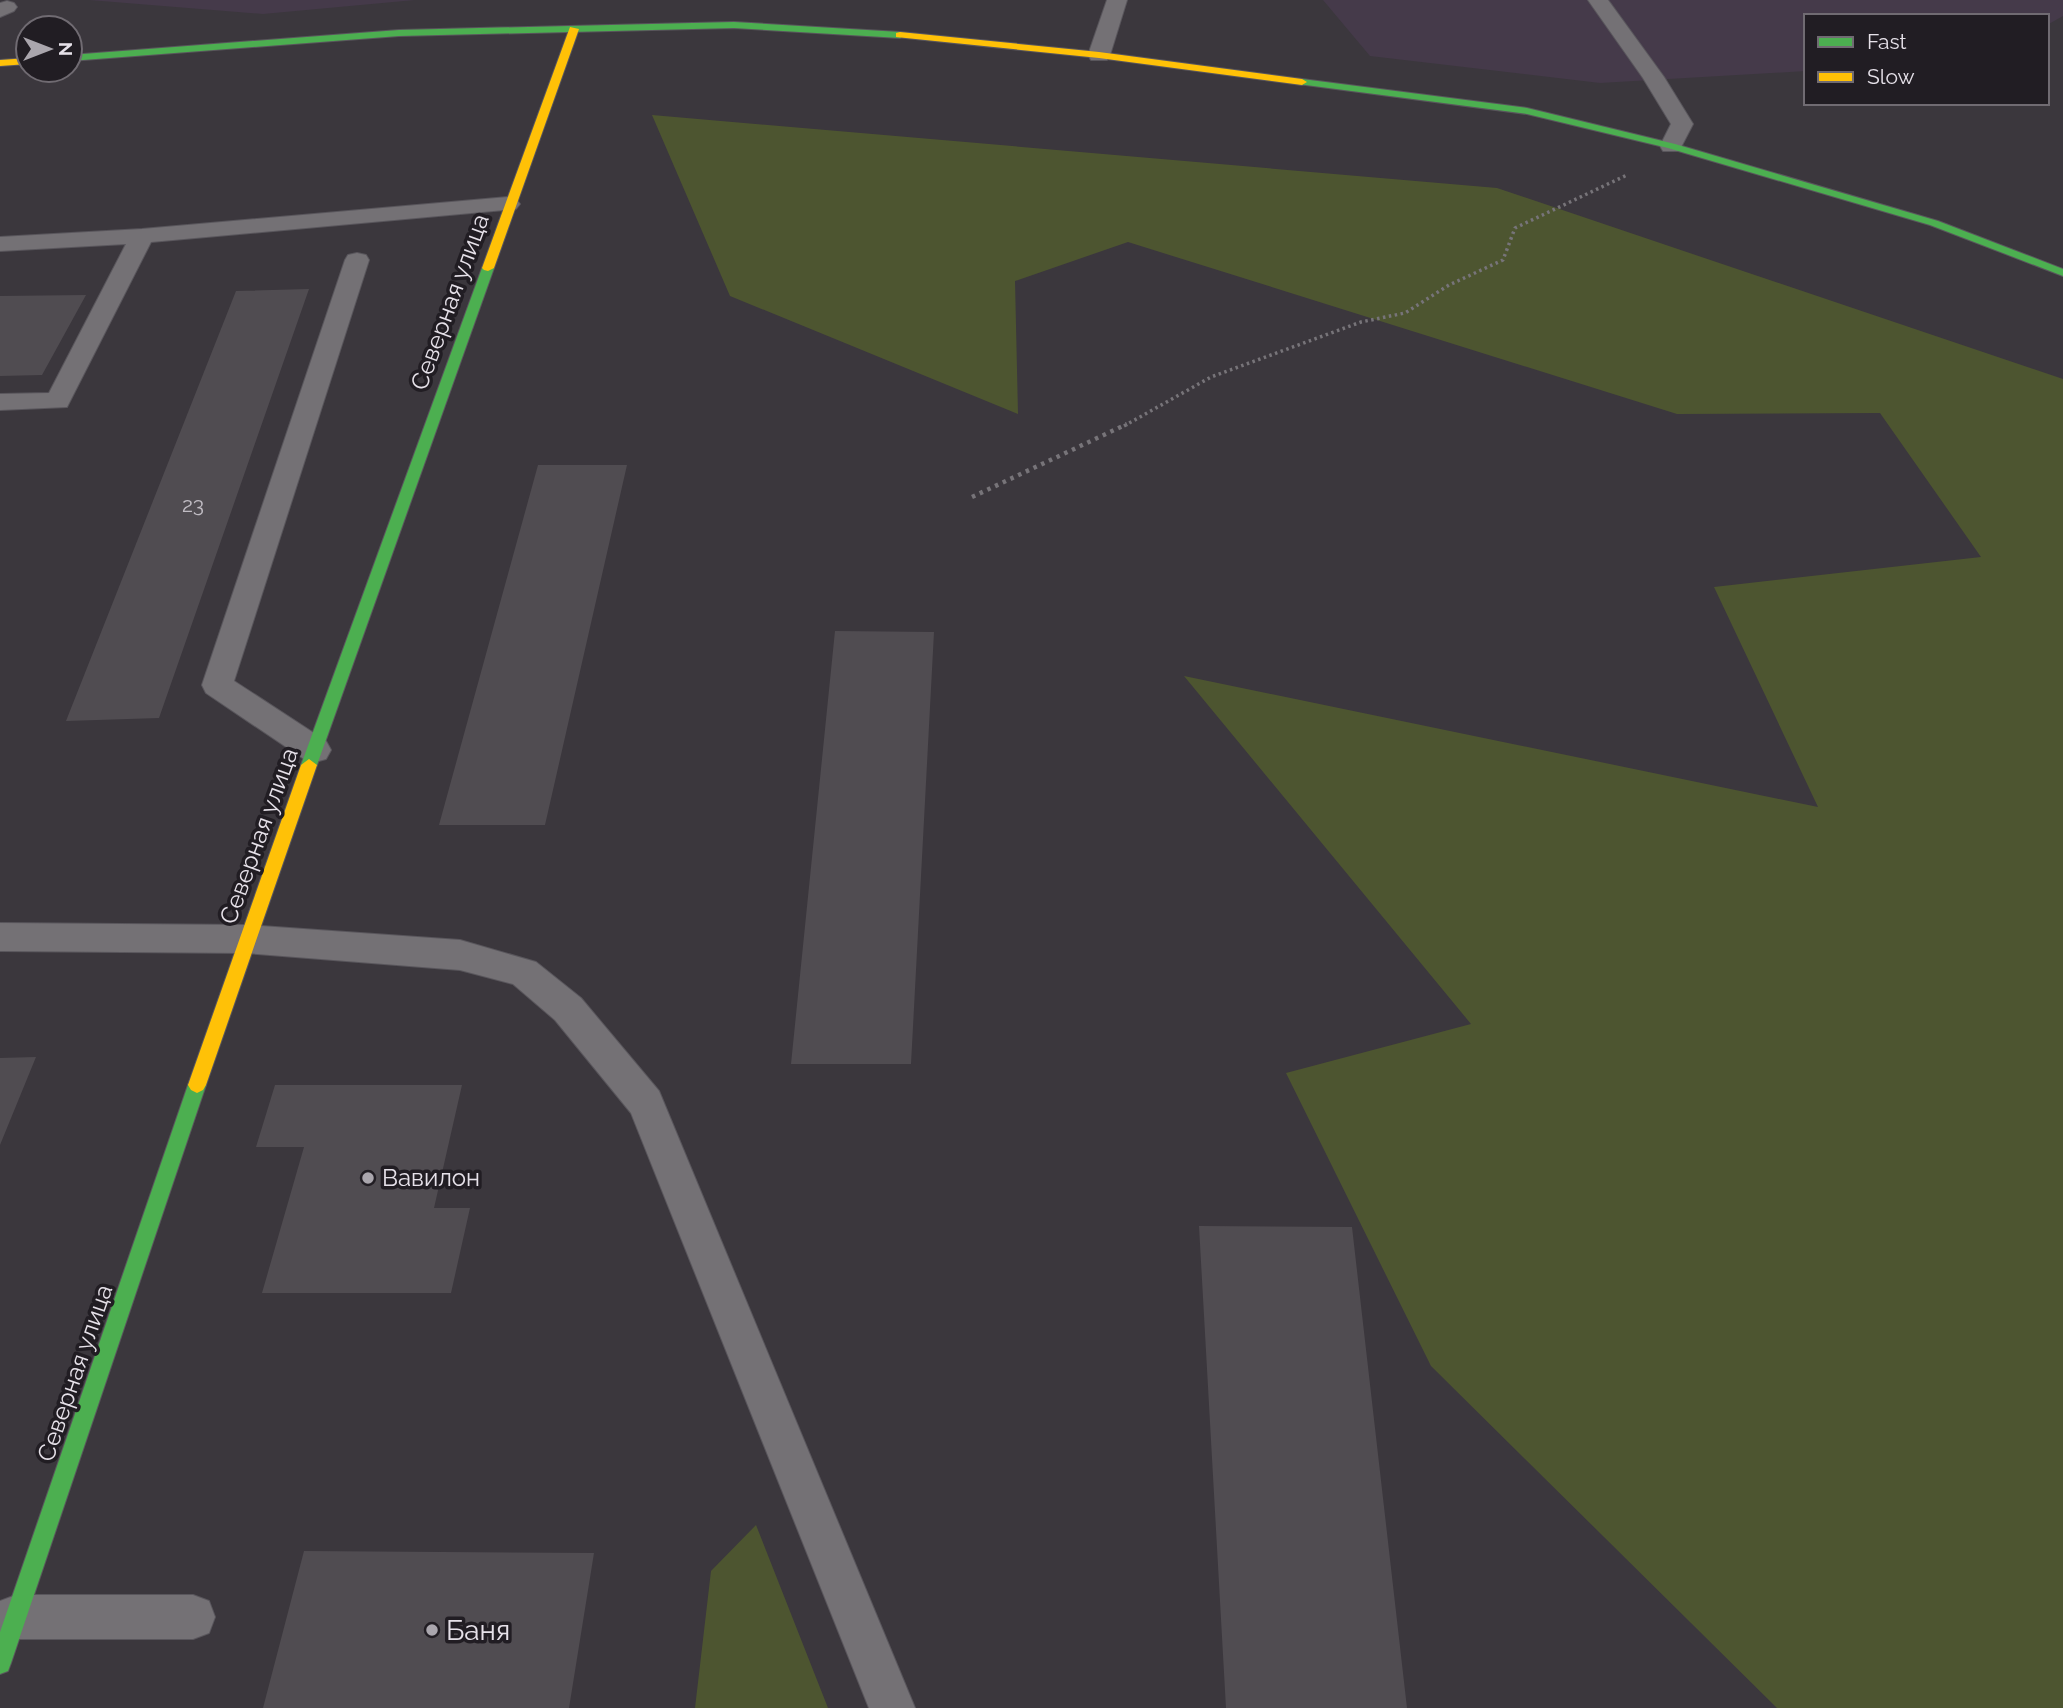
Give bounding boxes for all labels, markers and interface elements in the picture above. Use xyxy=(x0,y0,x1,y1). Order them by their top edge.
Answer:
north arrow xyxy=(14,14,84,84)
legend xyxy=(1804,14,2049,105)
text: Fast xyxy=(1867,29,1907,54)
text: N xyxy=(55,42,77,56)
text: Slow xyxy=(1867,64,1915,89)
street label: Северная улица xyxy=(404,210,495,394)
house number: 23 xyxy=(182,492,204,517)
street label: Северная улица xyxy=(213,744,304,928)
place label: Вавилон xyxy=(382,1163,480,1192)
marker: Вавилон xyxy=(360,1170,376,1186)
street label: Северная улица xyxy=(31,1281,118,1465)
place label: Баня xyxy=(446,1614,510,1647)
marker: Баня xyxy=(424,1622,440,1638)

